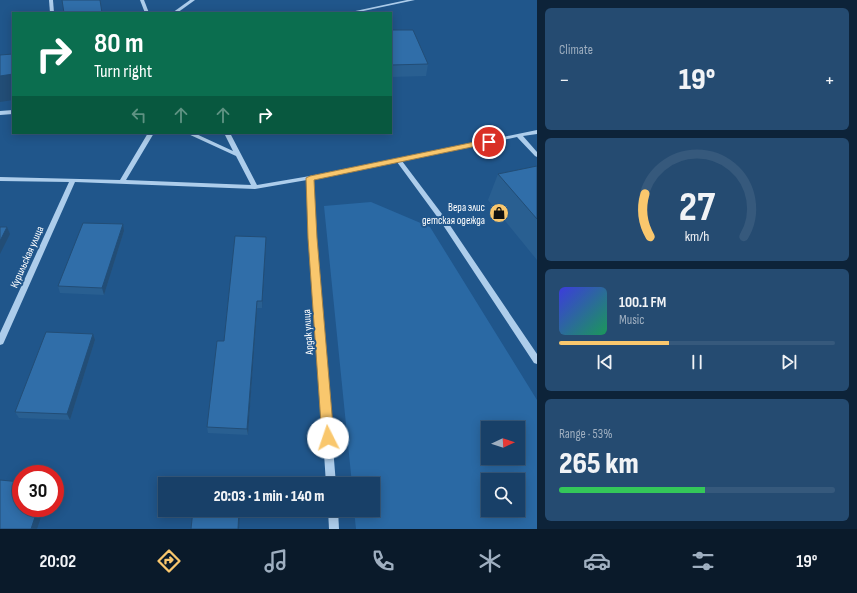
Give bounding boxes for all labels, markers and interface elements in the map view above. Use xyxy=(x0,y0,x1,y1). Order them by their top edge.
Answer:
text: 80 m xyxy=(94,27,143,60)
icon: right xyxy=(28,28,80,80)
text: Climate xyxy=(559,42,593,58)
text: Turn right xyxy=(94,61,152,82)
text: 19° xyxy=(679,62,715,98)
text: − xyxy=(559,67,570,94)
text: + xyxy=(824,67,835,94)
icon: left xyxy=(128,104,150,126)
icon: ahead xyxy=(170,104,192,126)
icon: ahead xyxy=(212,104,234,126)
icon: right xyxy=(254,104,276,126)
pin xyxy=(472,125,506,159)
icon: arrive xyxy=(478,131,500,153)
text: 27 xyxy=(679,183,716,232)
place label: Вера элис детская одежда xyxy=(422,201,485,227)
shop icon: Вера элис детская одежда xyxy=(488,202,510,224)
street label: Курильская улица xyxy=(8,224,46,290)
text: km/h xyxy=(685,228,709,245)
text: 100.1 FM xyxy=(619,293,666,312)
street label: Ардак улица xyxy=(300,309,316,356)
text: Music xyxy=(619,312,644,328)
icon: previous xyxy=(594,351,616,373)
icon: pause xyxy=(686,351,708,373)
icon: next xyxy=(778,351,800,373)
position arrow xyxy=(307,417,349,459)
north arrow xyxy=(481,421,525,465)
map controls xyxy=(481,421,525,517)
text: Range · 53% xyxy=(559,426,613,442)
text: 265 km xyxy=(559,446,639,482)
speed limit sign: 30 xyxy=(12,465,64,517)
button: search xyxy=(481,473,525,517)
text: 20:03 · 1 min · 140 m xyxy=(214,487,324,506)
icon: directions xyxy=(155,547,183,575)
icon: music xyxy=(262,547,290,575)
icon: phone xyxy=(369,547,397,575)
icon: climate xyxy=(476,547,504,575)
icon: car xyxy=(583,547,611,575)
icon: filters xyxy=(689,547,717,575)
text: 20:02 xyxy=(39,551,76,572)
text: 19° xyxy=(796,551,818,572)

